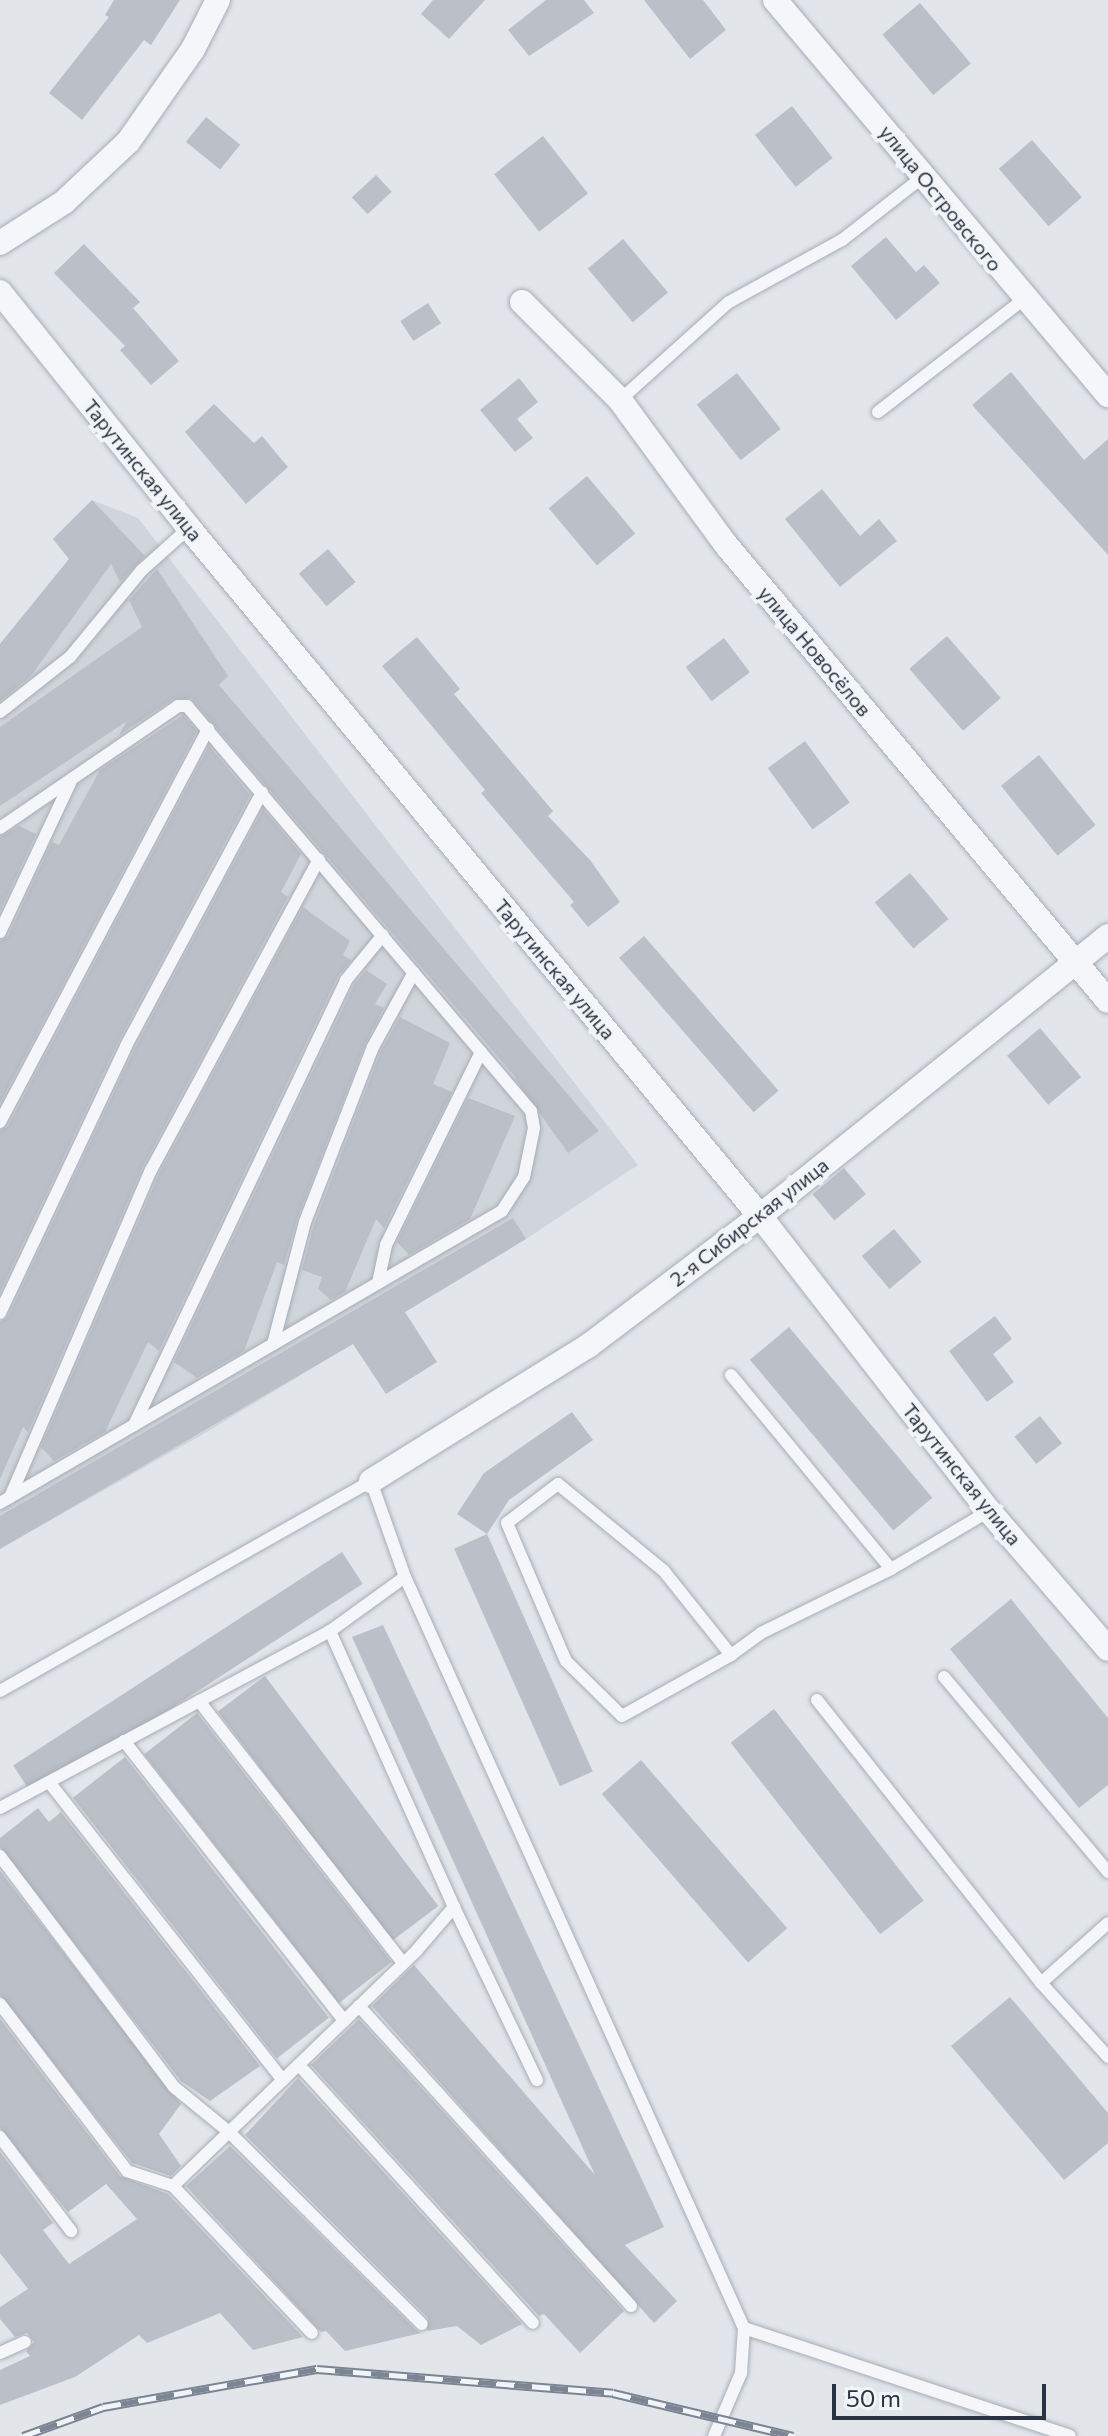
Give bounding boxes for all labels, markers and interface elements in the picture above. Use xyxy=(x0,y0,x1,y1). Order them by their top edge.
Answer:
street label: улица Островского xyxy=(875,120,1007,276)
street label: Тарутинская улица xyxy=(78,394,208,546)
street label: улица Новосёлов xyxy=(754,581,876,721)
street label: Тарутинская улица xyxy=(489,894,621,1044)
street label: 2-я Сибирская улица xyxy=(665,1153,833,1291)
street label: Тарутинская улица xyxy=(897,1398,1027,1550)
scale bar xyxy=(836,2368,1050,2418)
text: 50 m xyxy=(846,2383,901,2412)

